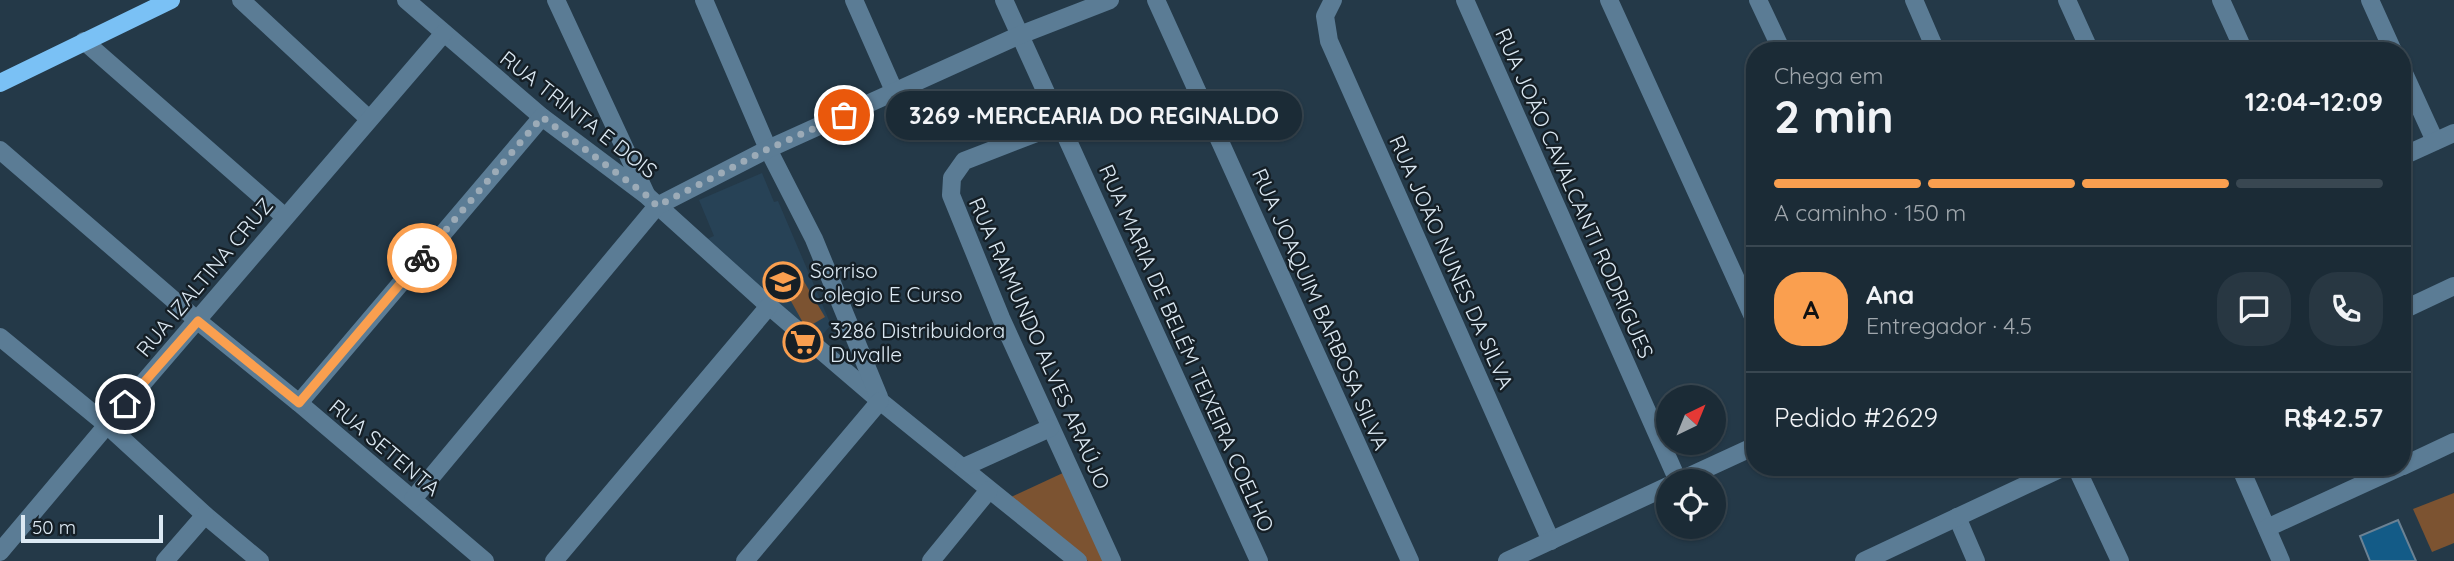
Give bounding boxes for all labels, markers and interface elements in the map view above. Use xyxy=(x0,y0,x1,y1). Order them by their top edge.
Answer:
street label: RUA JOÃO CAVALCANTI RODRIGUES xyxy=(1490,24,1660,362)
street label: RUA TRINTA E DOIS xyxy=(495,45,663,183)
text: Chega em xyxy=(1774,61,1883,90)
pin xyxy=(814,85,874,145)
text: 12:04–12:09 xyxy=(2245,85,2383,118)
text: 2 min xyxy=(1774,87,1894,145)
callout: 3269 -MERCEARIA DO REGINALDO xyxy=(886,90,1302,140)
icon: bag xyxy=(825,96,863,134)
text: 3269 -MERCEARIA DO REGINALDO xyxy=(909,101,1279,130)
street label: RUA JOÃO NUNES DA SILVA xyxy=(1384,131,1520,393)
street label: RUA MARIA DE BELÉM TEIXEIRA COELHO xyxy=(1094,160,1280,536)
street label: RUA JOAQUIM BARBOSA SILVA xyxy=(1247,164,1395,454)
street label: RUA IZALTINA CRUZ xyxy=(130,192,278,362)
street label: RUA RAIMUNDO ALVES ARAÚJO xyxy=(964,193,1116,493)
text: A caminho · 150 m xyxy=(1774,198,1966,227)
courier xyxy=(387,223,457,293)
icon: bike xyxy=(403,239,441,277)
place label: Sorriso Colegio E Curso xyxy=(810,257,963,307)
school or university icon: Sorriso Colegio E Curso xyxy=(762,261,804,303)
button: chat xyxy=(2217,272,2291,346)
button: phone xyxy=(2309,272,2383,346)
text: Ana xyxy=(1866,278,1914,311)
text: A xyxy=(1803,293,1819,326)
text: Entregador · 4.5 xyxy=(1866,311,2032,340)
place label: 3286 Distribuidora Duvalle xyxy=(830,317,1005,367)
supermarket icon: 3286 Distribuidora Duvalle xyxy=(782,321,824,363)
pin xyxy=(95,374,155,434)
icon: home xyxy=(106,385,144,423)
north arrow xyxy=(1656,385,1726,455)
map controls xyxy=(1656,385,1726,539)
street label: RUA SETENTA xyxy=(324,393,446,501)
text: Pedido #2629 xyxy=(1774,401,1938,434)
text: R$42.57 xyxy=(2284,401,2383,434)
button: locate xyxy=(1656,469,1726,539)
scale bar xyxy=(21,512,163,544)
text: 50 m xyxy=(32,515,76,539)

